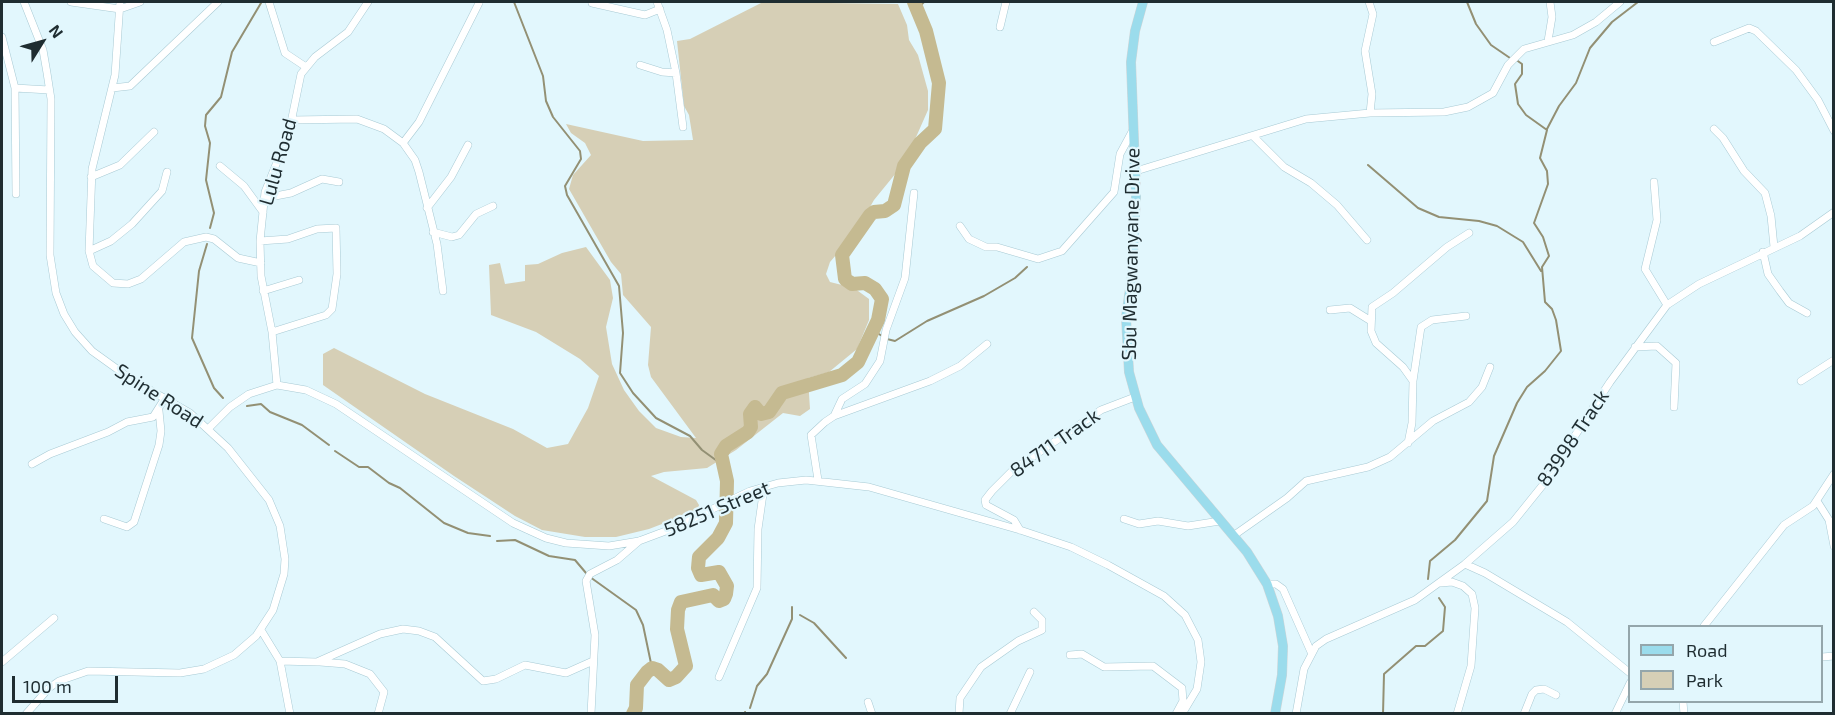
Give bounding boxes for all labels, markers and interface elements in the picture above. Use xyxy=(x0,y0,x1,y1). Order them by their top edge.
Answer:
north arrow xyxy=(12,12,72,72)
text: N xyxy=(46,21,68,41)
street label: Lulu Road xyxy=(254,116,302,208)
street label: Sbu Magwanyane Drive xyxy=(1117,147,1145,361)
street label: Spine Road xyxy=(110,359,208,433)
street label: 83998 Track xyxy=(1532,385,1614,491)
street label: 84711 Track xyxy=(1006,403,1104,483)
street label: 58251 Street xyxy=(660,476,774,542)
legend xyxy=(1628,625,1823,703)
text: Road xyxy=(1686,639,1727,661)
scale bar xyxy=(15,664,122,702)
text: Park xyxy=(1686,669,1723,691)
text: 100 m xyxy=(23,675,72,697)

